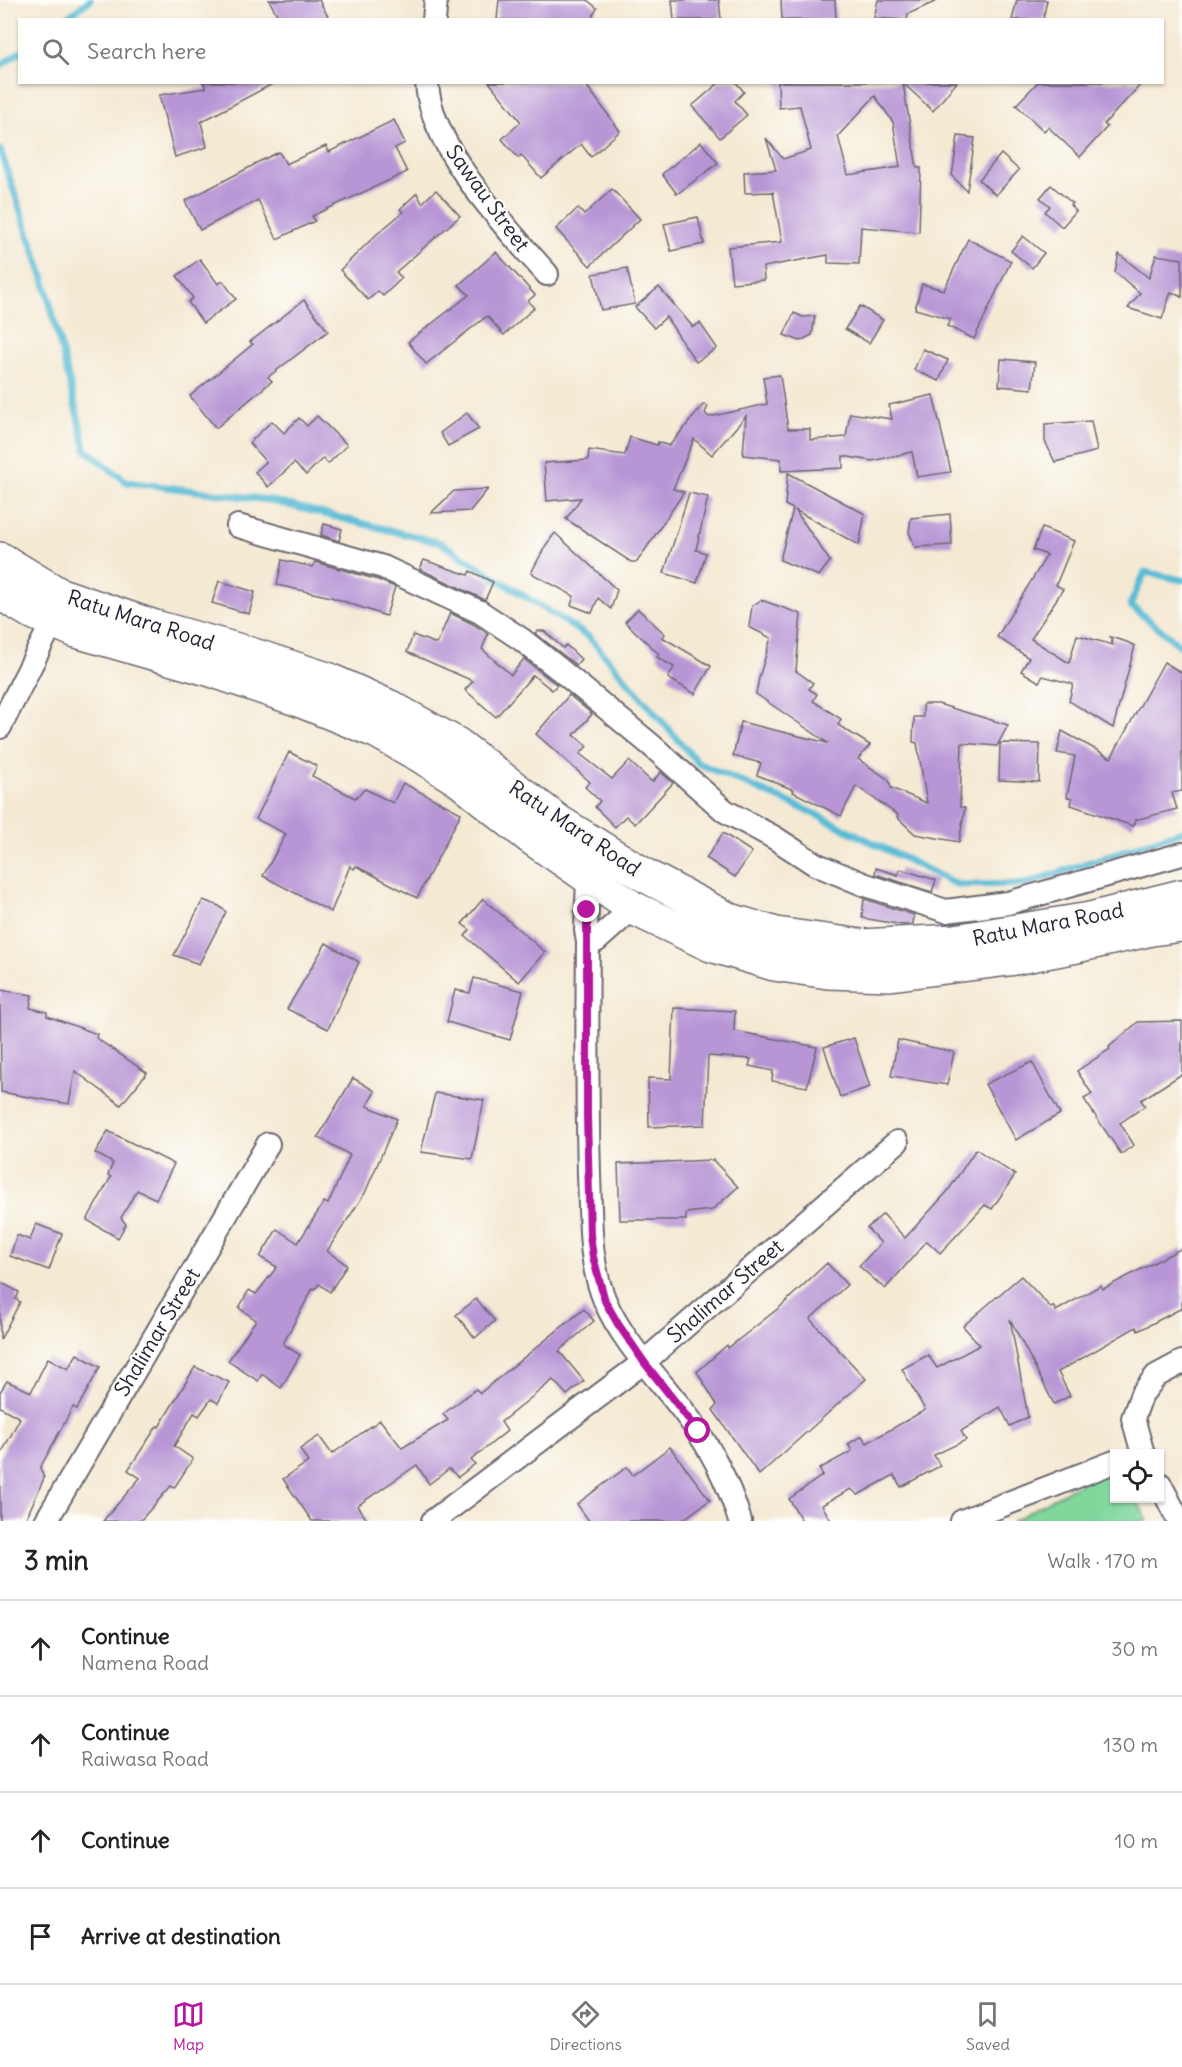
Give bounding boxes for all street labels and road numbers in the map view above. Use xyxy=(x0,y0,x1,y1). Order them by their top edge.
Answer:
street label: Sawau Street xyxy=(440,139,536,257)
street label: Ratu Mara Road xyxy=(64,584,218,656)
street label: Ratu Mara Road xyxy=(504,774,646,882)
street label: Ratu Mara Road xyxy=(970,896,1126,952)
street label: Shalimar Street xyxy=(661,1233,789,1349)
street label: Shalimar Street xyxy=(108,1263,206,1401)

